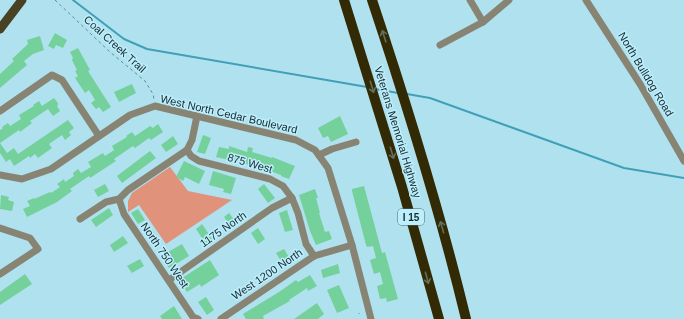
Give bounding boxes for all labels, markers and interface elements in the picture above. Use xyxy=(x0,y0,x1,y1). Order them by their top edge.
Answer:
street label: Coal Creek Trail xyxy=(82,13,148,75)
one-way arrow xyxy=(380,29,387,42)
street label: North Bulldog Road xyxy=(616,30,676,118)
street label: Veterans Memorial Highway xyxy=(372,65,424,200)
one-way arrow xyxy=(369,81,376,94)
street label: West North Cedar Boulevard xyxy=(159,92,299,136)
one-way arrow xyxy=(389,147,396,160)
street label: 875 West xyxy=(226,151,274,175)
street label: 1175 North xyxy=(198,209,248,249)
road number: I 15 xyxy=(398,209,424,225)
street label: North 750 West xyxy=(139,220,191,290)
one-way arrow xyxy=(438,221,445,234)
street label: West 1200 North xyxy=(230,246,304,302)
one-way arrow xyxy=(424,271,432,284)

